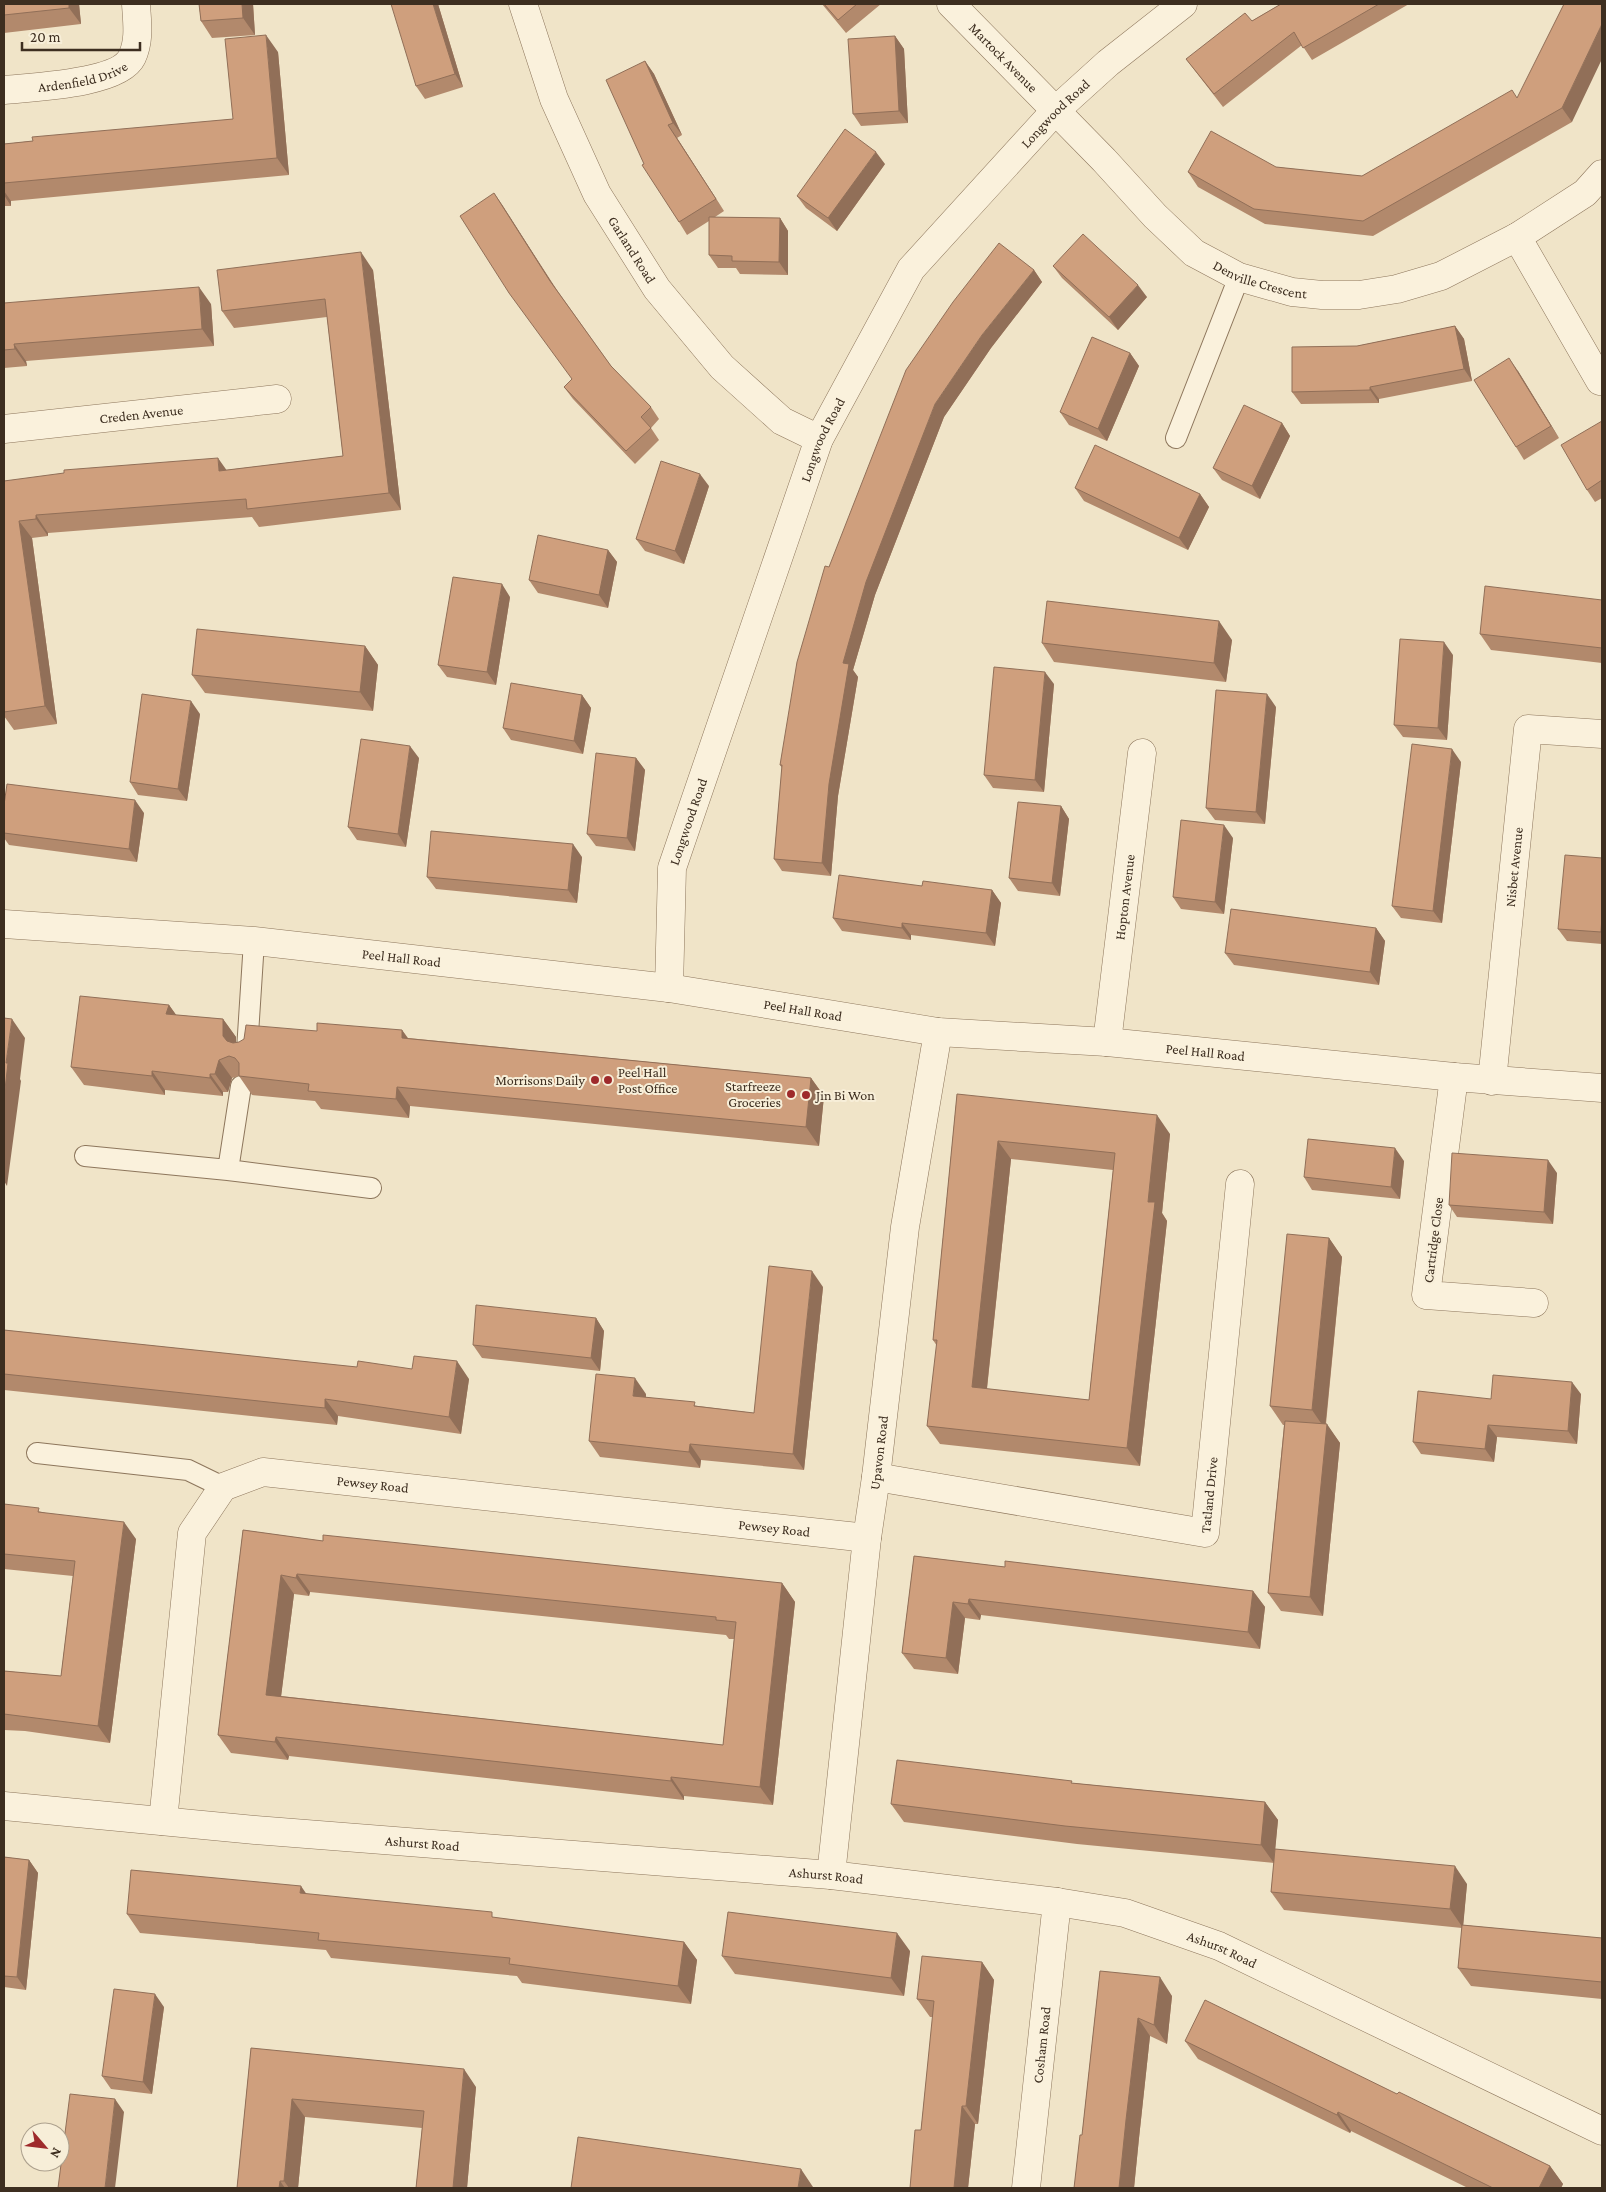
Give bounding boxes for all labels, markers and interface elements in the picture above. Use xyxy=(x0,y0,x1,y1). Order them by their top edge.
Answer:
street label: Martock Avenue xyxy=(966,19,1041,96)
scale bar xyxy=(22,20,140,52)
text: 20 m xyxy=(30,29,61,45)
street label: Ardenfield Drive xyxy=(37,58,131,95)
street label: Longwood Road xyxy=(1017,75,1093,151)
street label: Garland Road xyxy=(605,213,660,287)
street label: Denville Crescent xyxy=(1211,257,1308,301)
street label: Longwood Road xyxy=(797,394,848,484)
street label: Creden Avenue xyxy=(99,401,184,426)
street label: Longwood Road xyxy=(666,776,710,867)
street label: Nisbet Avenue xyxy=(1502,826,1526,908)
street label: Hopton Avenue xyxy=(1111,853,1138,941)
street label: Peel Hall Road xyxy=(361,945,442,970)
street label: Peel Hall Road xyxy=(762,996,844,1024)
street label: Peel Hall Road xyxy=(1165,1040,1246,1064)
place label: Peel Hall Post Office xyxy=(618,1064,677,1096)
place label: Morrisons Daily xyxy=(495,1072,586,1088)
marker: Morrisons Daily xyxy=(589,1074,601,1086)
marker: Peel Hall Post Office xyxy=(602,1074,614,1086)
place label: Starfreeze Groceries xyxy=(725,1078,781,1110)
place label: Jin Bi Won xyxy=(814,1087,875,1103)
marker: Starfreeze Groceries xyxy=(785,1088,797,1100)
marker: Jin Bi Won xyxy=(800,1089,812,1101)
street label: Cartridge Close xyxy=(1420,1196,1446,1284)
street label: Upavon Road xyxy=(866,1414,891,1491)
street label: Tatland Drive xyxy=(1197,1456,1221,1534)
street label: Pewsey Road xyxy=(336,1472,410,1496)
street label: Pewsey Road xyxy=(738,1516,812,1540)
street label: Ashurst Road xyxy=(385,1832,461,1854)
street label: Ashurst Road xyxy=(788,1864,865,1887)
street label: Ashurst Road xyxy=(1185,1927,1260,1971)
street label: Cosham Road xyxy=(1029,2005,1054,2084)
north arrow xyxy=(20,2122,70,2172)
text: N xyxy=(47,2145,66,2161)

